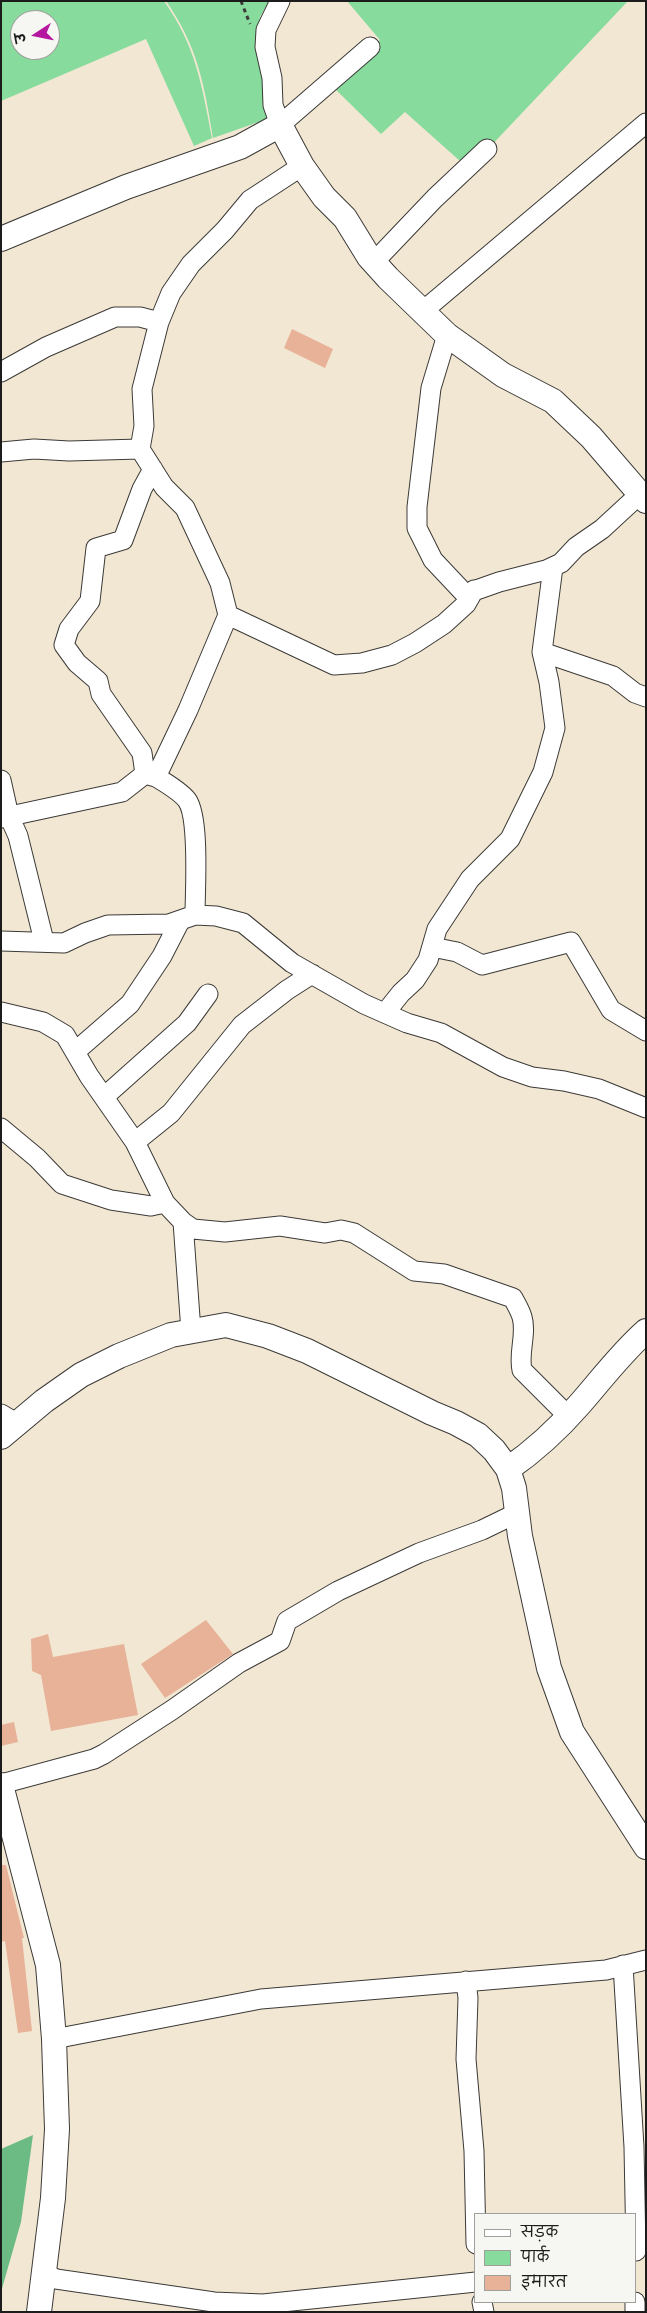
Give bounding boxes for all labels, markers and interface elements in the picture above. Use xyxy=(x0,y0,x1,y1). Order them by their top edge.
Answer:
north arrow xyxy=(10,10,60,60)
text: उ xyxy=(11,31,32,44)
legend xyxy=(474,2213,637,2303)
text: सड़क xyxy=(521,2222,558,2243)
text: पार्क xyxy=(521,2247,549,2268)
text: इमारत xyxy=(521,2272,567,2293)

